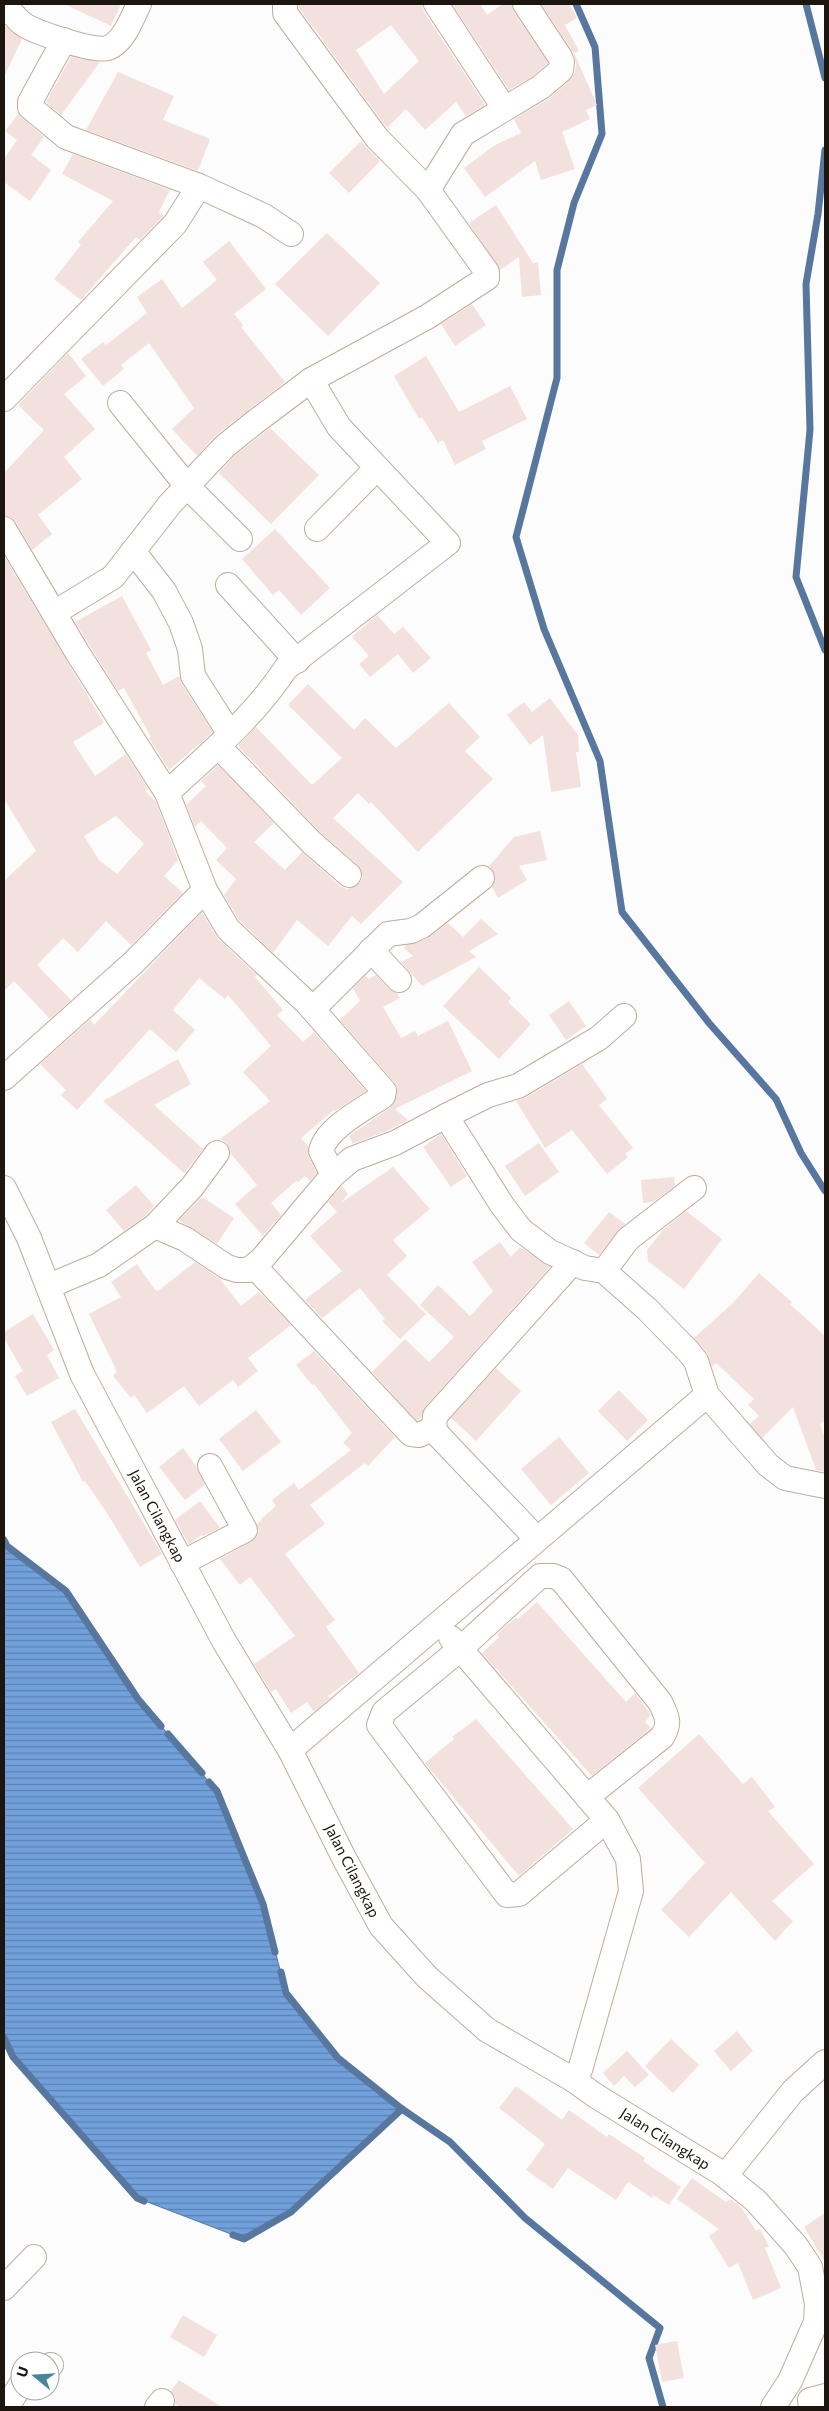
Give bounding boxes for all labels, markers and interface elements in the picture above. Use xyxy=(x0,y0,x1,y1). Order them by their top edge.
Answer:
street label: Jalan Cilangkap xyxy=(126,1466,190,1565)
street label: Jalan Cilangkap xyxy=(322,1821,384,1920)
street label: Jalan Cilangkap xyxy=(617,2103,714,2173)
north arrow xyxy=(10,2351,60,2401)
text: U xyxy=(13,2364,32,2379)

